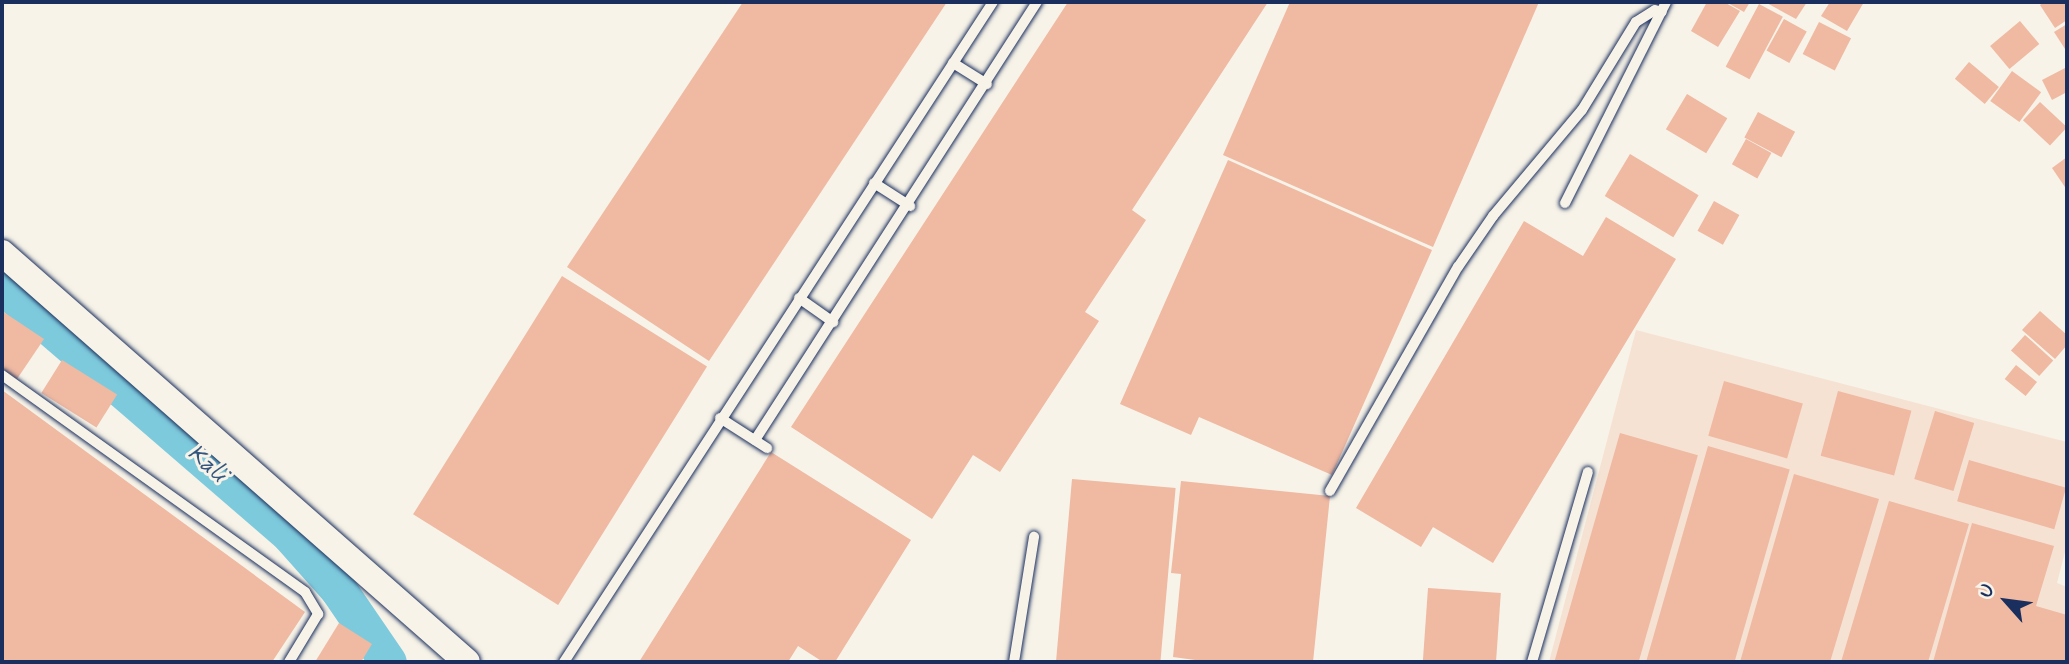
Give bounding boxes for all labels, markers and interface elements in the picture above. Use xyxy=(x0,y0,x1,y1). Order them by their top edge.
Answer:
water label: Kali xyxy=(181,439,233,489)
north arrow xyxy=(1971,566,2041,636)
text: U xyxy=(1973,580,2001,602)

